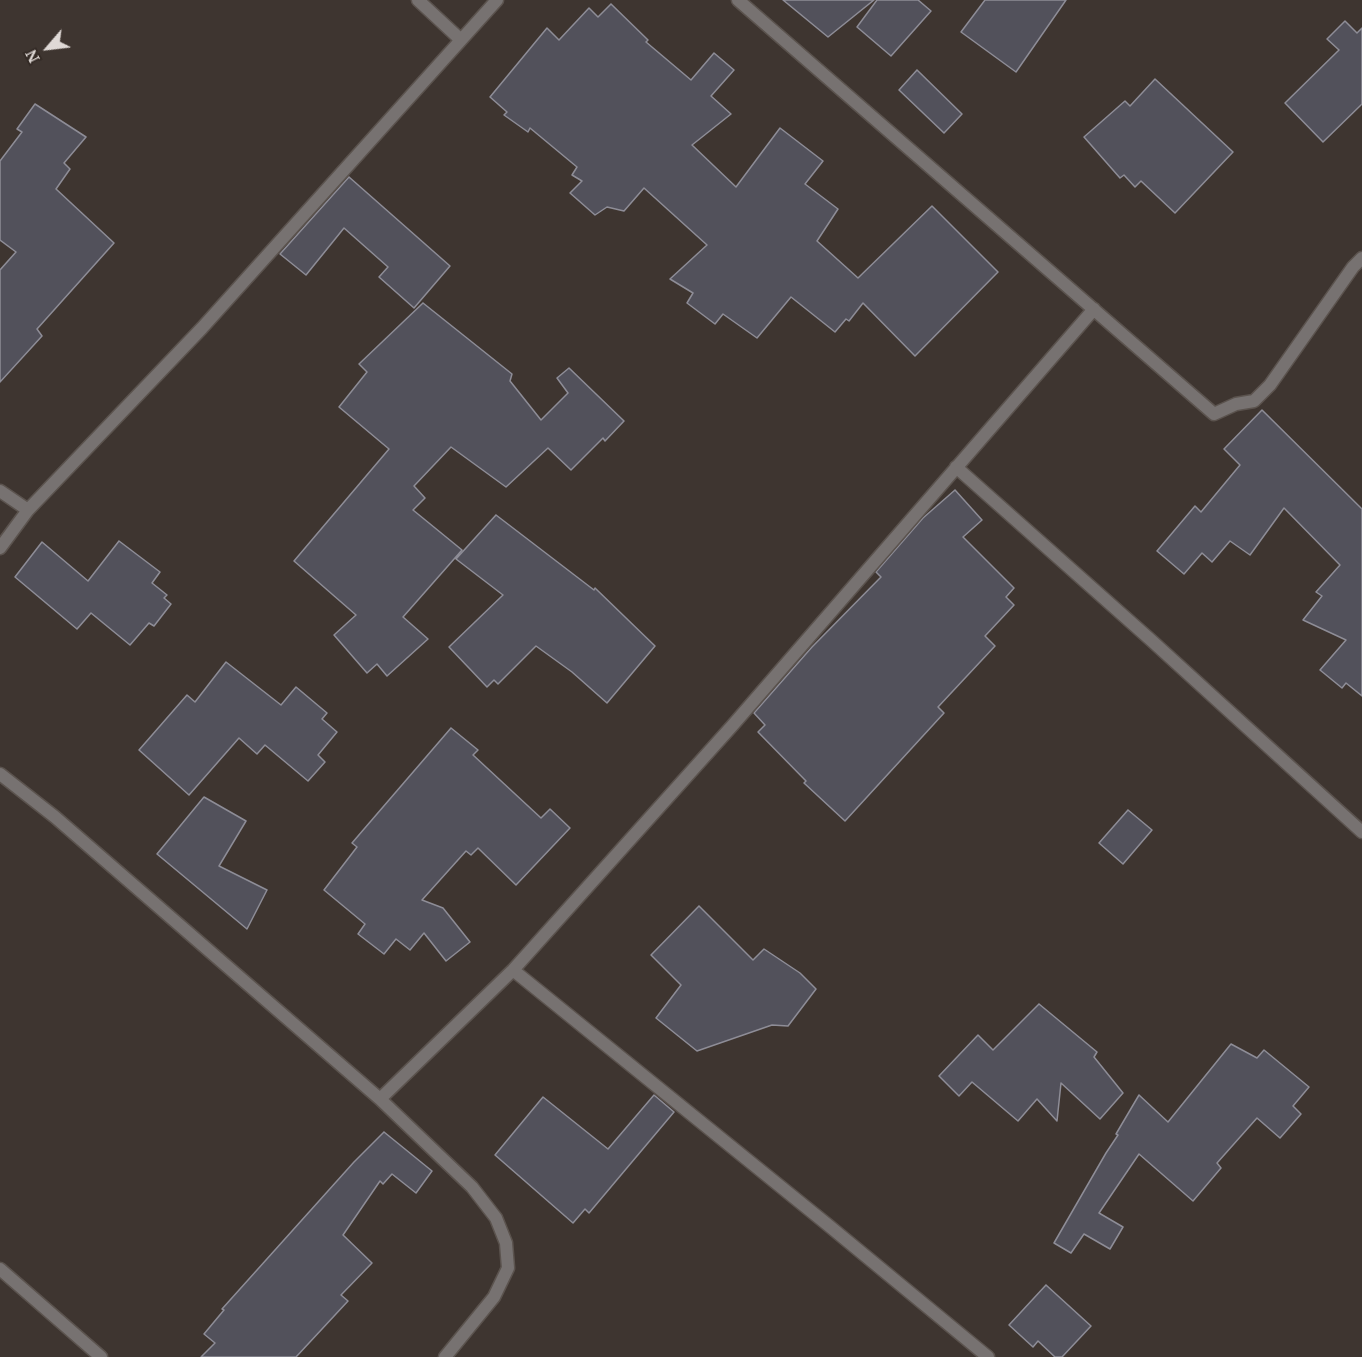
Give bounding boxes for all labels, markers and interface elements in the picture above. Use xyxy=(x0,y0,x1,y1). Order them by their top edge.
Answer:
north arrow xyxy=(18,18,78,78)
text: N xyxy=(20,46,45,67)

